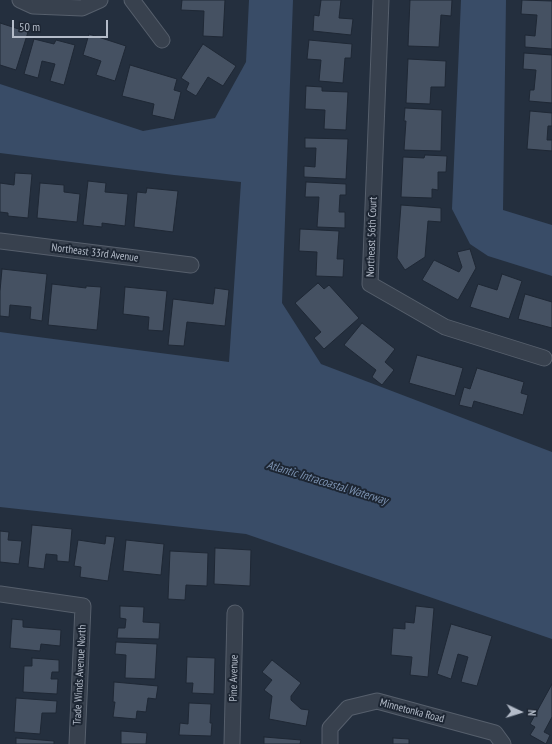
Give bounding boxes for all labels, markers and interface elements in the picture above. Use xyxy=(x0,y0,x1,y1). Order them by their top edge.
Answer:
scale bar xyxy=(14,12,110,38)
text: 50 m xyxy=(19,19,40,34)
street label: Northeast 56th Court xyxy=(364,197,380,277)
street label: Northeast 33rd Avenue xyxy=(51,241,139,265)
water label: Atlantic Intracoastal Waterway xyxy=(265,458,389,508)
street label: Trade Winds Avenue North xyxy=(71,625,89,725)
street label: Pine Avenue xyxy=(227,654,241,702)
north arrow xyxy=(500,692,540,732)
street label: Minnetonka Road xyxy=(378,696,446,726)
text: N xyxy=(525,709,539,716)

